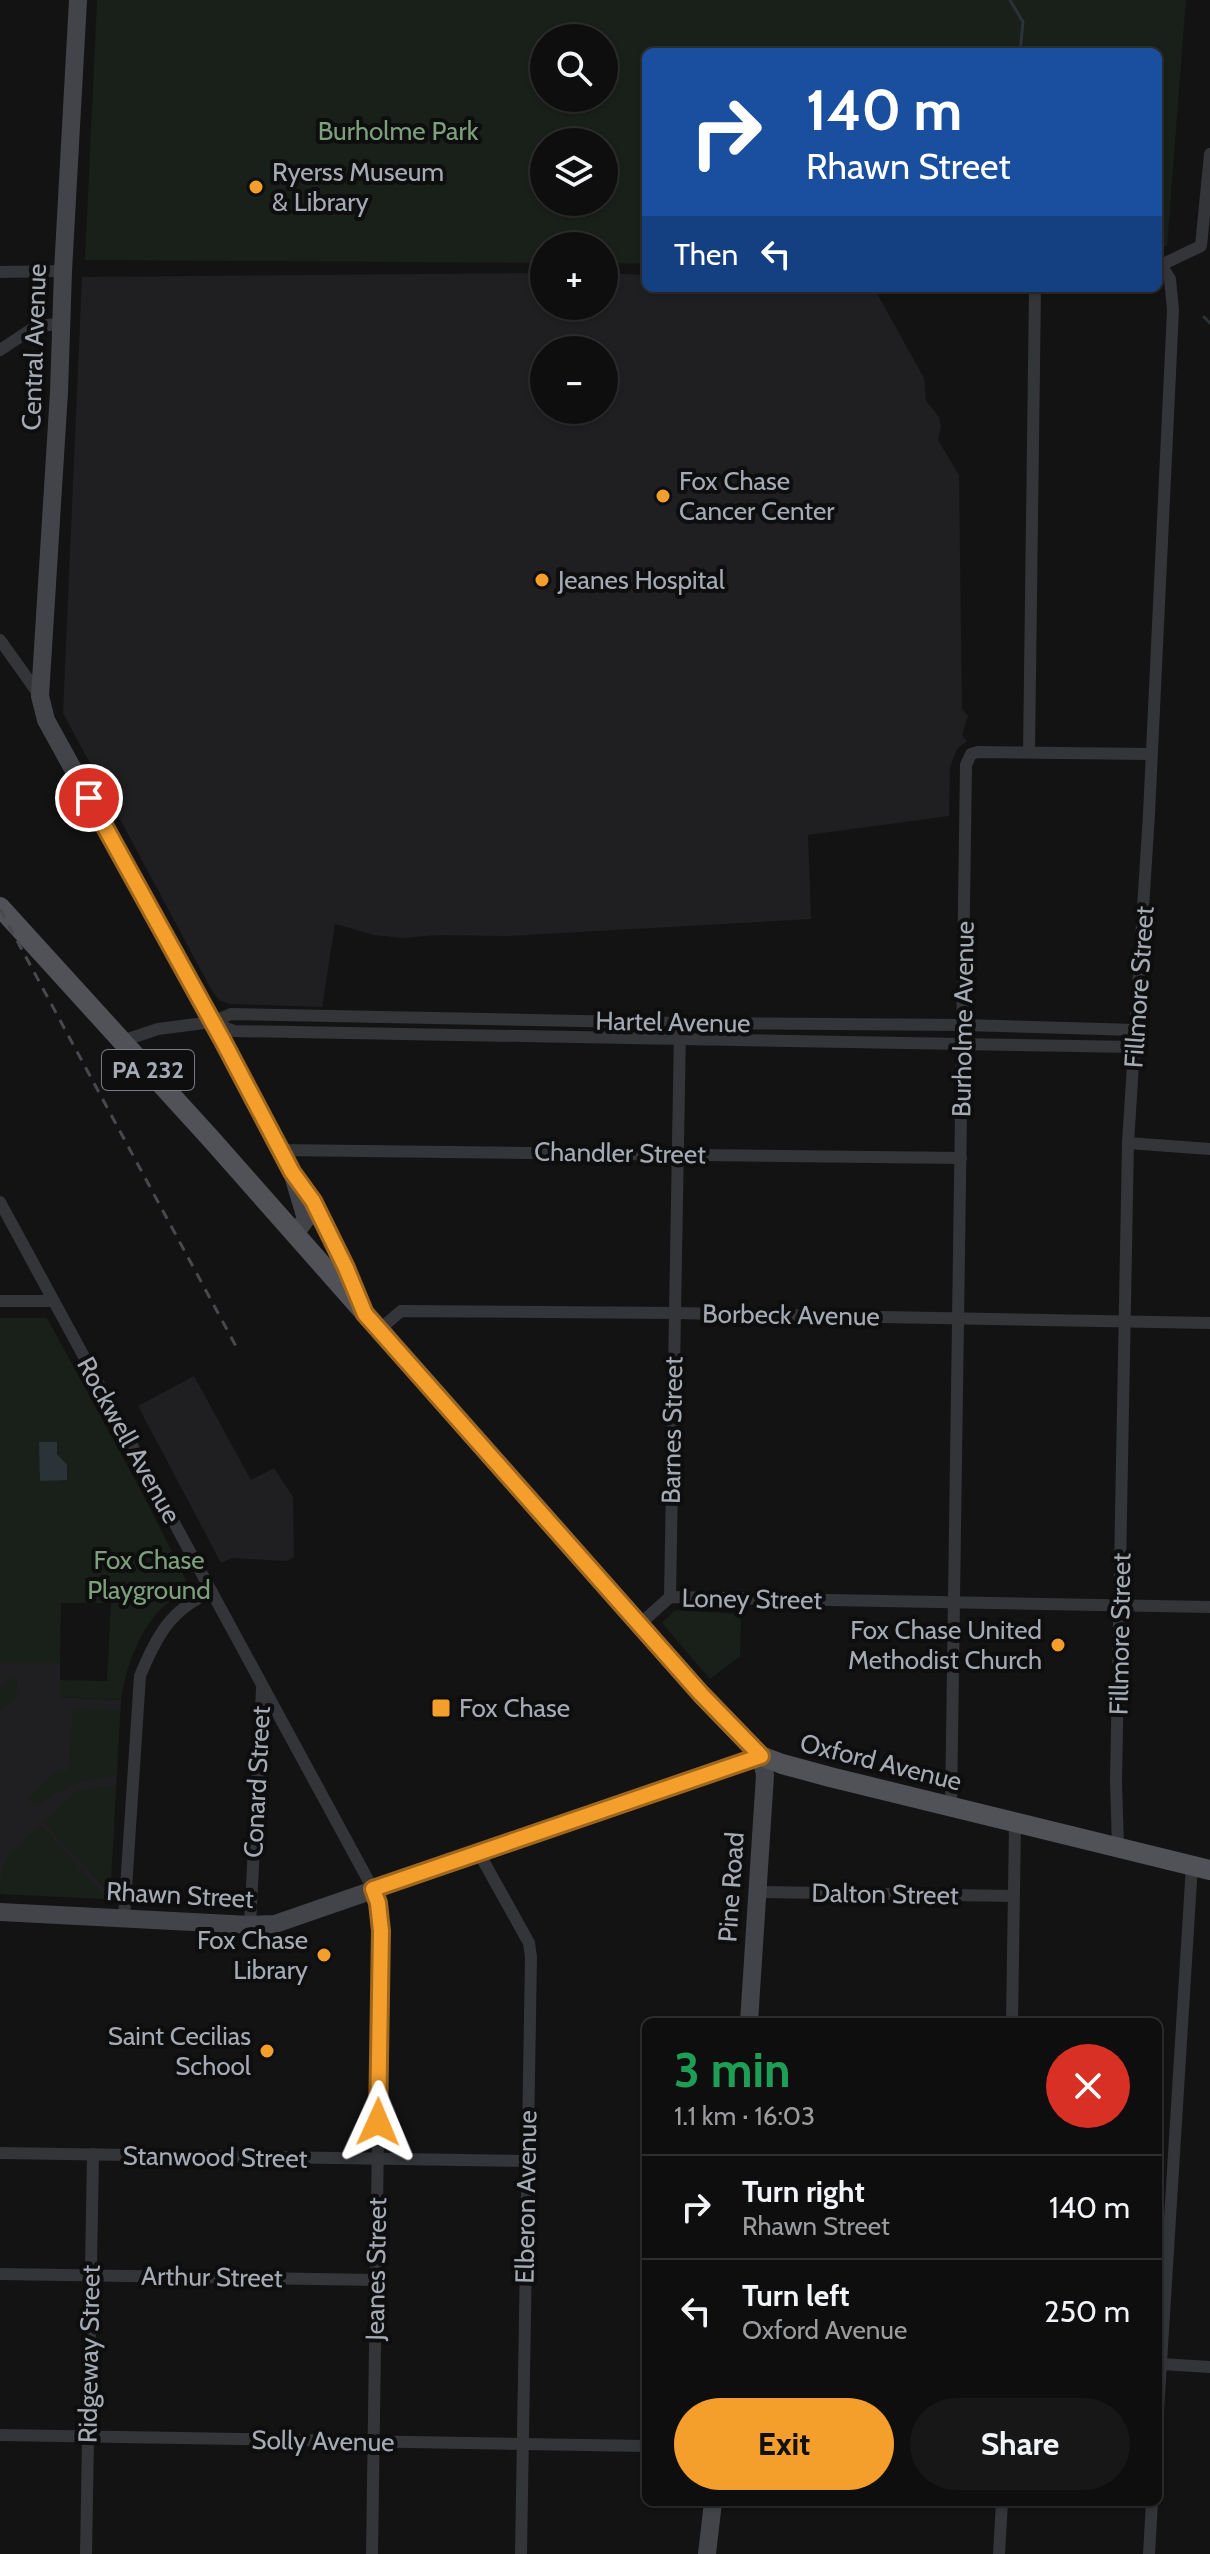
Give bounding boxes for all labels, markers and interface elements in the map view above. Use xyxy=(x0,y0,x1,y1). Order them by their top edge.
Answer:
map controls xyxy=(530,24,618,424)
button: search xyxy=(530,24,618,112)
text: 140 m xyxy=(806,76,962,144)
icon: right xyxy=(674,80,778,184)
park label: Burholme Park xyxy=(318,115,479,147)
button: layers xyxy=(530,128,618,216)
text: Rhawn Street xyxy=(806,144,1011,188)
place label: Ryerss Museum & Library xyxy=(272,156,444,218)
marker: Ryerss Museum & Library xyxy=(247,178,265,196)
button: + xyxy=(530,232,618,320)
icon: left xyxy=(754,232,798,276)
text: Then xyxy=(674,236,738,273)
street label: Central Avenue xyxy=(15,263,53,431)
button: − xyxy=(530,336,618,424)
place label: Fox Chase Cancer Center xyxy=(679,465,835,527)
marker: Fox Chase Cancer Center xyxy=(654,487,672,505)
place label: Jeanes Hospital xyxy=(557,564,725,596)
marker: Jeanes Hospital xyxy=(533,571,551,589)
pin xyxy=(55,764,123,832)
icon: arrive xyxy=(67,776,111,820)
street label: Fillmore Street xyxy=(1117,905,1161,1069)
street label: Burholme Avenue xyxy=(945,921,981,1117)
street label: Hartel Avenue xyxy=(595,1005,751,1039)
road number: PA 232 xyxy=(102,1050,194,1090)
street label: Chandler Street xyxy=(534,1136,706,1171)
street label: Borbeck Avenue xyxy=(702,1297,880,1333)
street label: Rockwell Avenue xyxy=(70,1351,188,1529)
street label: Barnes Street xyxy=(655,1356,689,1504)
park label: Fox Chase Playground xyxy=(87,1544,211,1606)
street label: Fillmore Street xyxy=(1103,1552,1137,1715)
street label: Loney Street xyxy=(681,1582,823,1616)
place label: Fox Chase United Methodist Church xyxy=(848,1614,1042,1676)
marker: Fox Chase United Methodist Church xyxy=(1049,1636,1067,1654)
place label: Fox Chase xyxy=(459,1692,570,1724)
marker: Fox Chase xyxy=(430,1697,452,1719)
street label: Conard Street xyxy=(237,1705,277,1859)
street label: Oxford Avenue xyxy=(797,1726,965,1798)
street label: Pine Road xyxy=(711,1831,751,1943)
street label: Rhawn Street xyxy=(105,1875,255,1915)
street label: Dalton Street xyxy=(811,1877,959,1911)
place label: Fox Chase Library xyxy=(197,1924,308,1986)
marker: Fox Chase Library xyxy=(315,1946,333,1964)
place label: Saint Cecilias School xyxy=(108,2020,251,2082)
text: 3 min xyxy=(674,2041,790,2099)
marker: Saint Cecilias School xyxy=(258,2042,276,2060)
button: close xyxy=(1046,2044,1130,2128)
position arrow xyxy=(336,2080,420,2164)
text: 1.1 km · 16:03 xyxy=(674,2100,815,2132)
street label: Elberon Avenue xyxy=(508,2110,544,2284)
street label: Stanwood Street xyxy=(122,2139,308,2175)
text: Turn right xyxy=(742,2173,865,2210)
icon: right xyxy=(674,2185,718,2229)
text: 140 m xyxy=(1049,2189,1130,2226)
street label: Jeanes Street xyxy=(359,2197,393,2342)
text: Rhawn Street xyxy=(742,2210,890,2242)
street label: Arthur Street xyxy=(141,2260,283,2294)
street label: Ridgeway Street xyxy=(71,2264,107,2443)
text: Turn left xyxy=(742,2277,850,2314)
icon: left xyxy=(674,2289,718,2333)
text: 250 m xyxy=(1044,2293,1130,2330)
text: Oxford Avenue xyxy=(742,2314,907,2346)
button: Exit xyxy=(674,2398,894,2490)
button: Share xyxy=(910,2398,1130,2490)
street label: Solly Avenue xyxy=(251,2424,395,2458)

